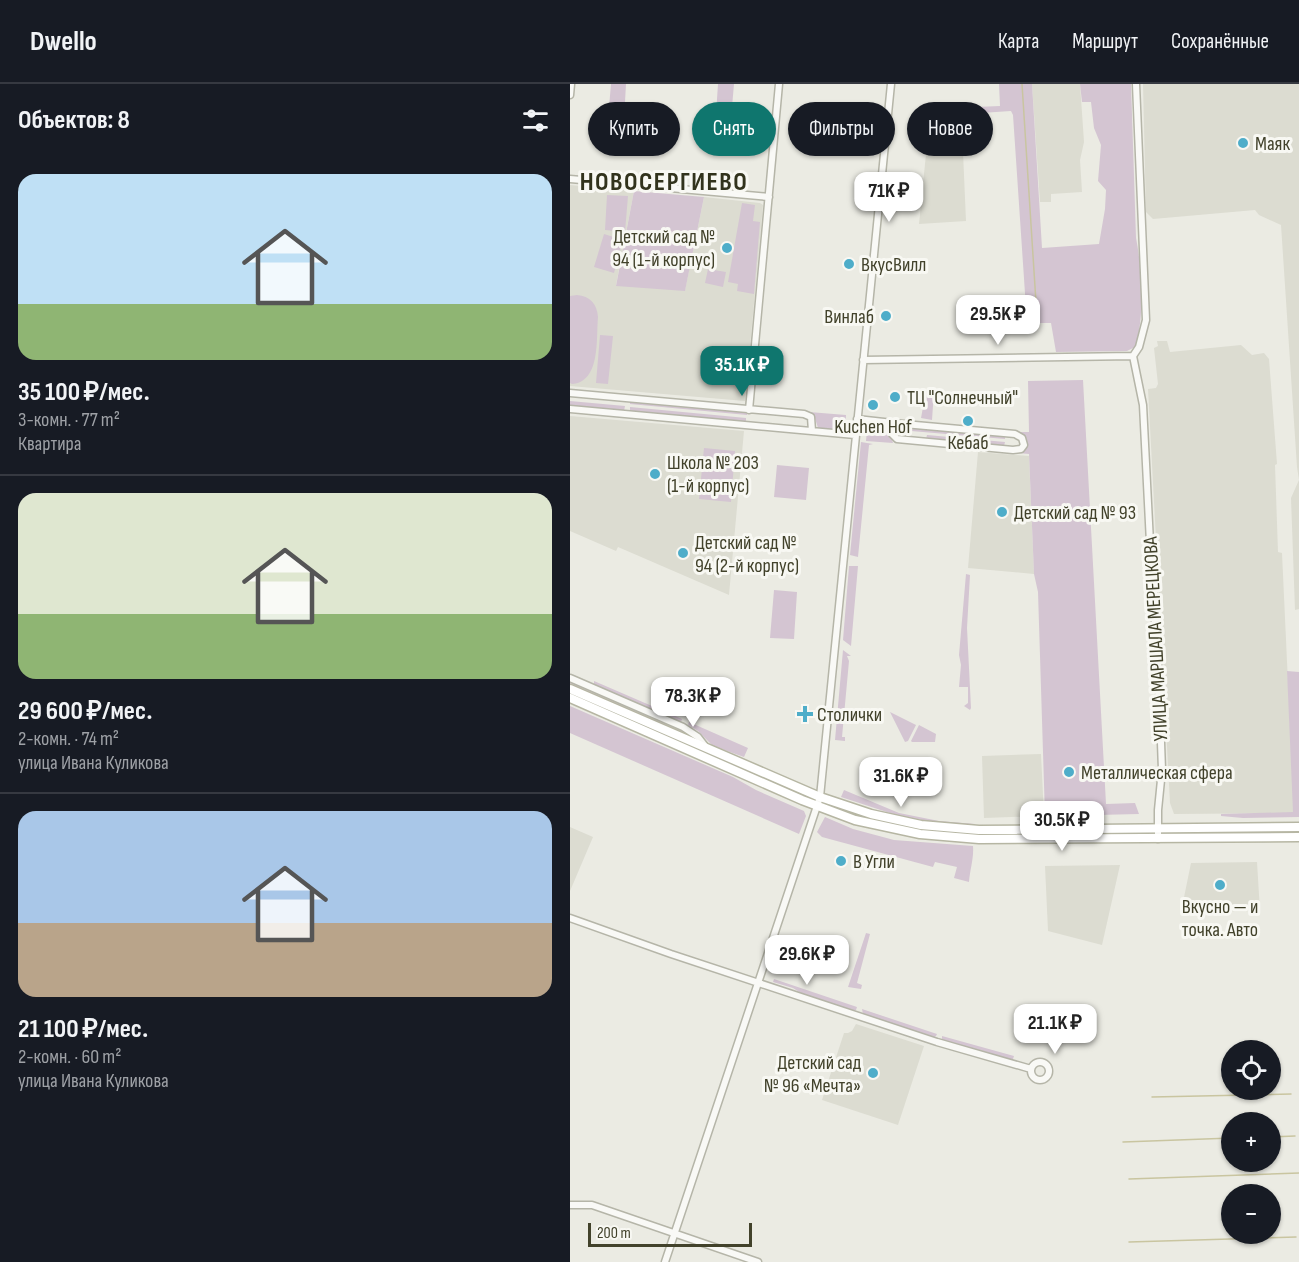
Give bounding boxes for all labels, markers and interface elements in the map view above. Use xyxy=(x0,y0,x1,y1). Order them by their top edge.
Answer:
text: Dwello xyxy=(30,25,97,58)
text: Карта xyxy=(998,29,1039,54)
text: Маршрут xyxy=(1072,29,1138,54)
text: Сохранённые xyxy=(1171,29,1269,54)
chip: Купить xyxy=(588,102,680,156)
chip: Снять xyxy=(692,102,776,156)
chip: Фильтры xyxy=(788,102,895,156)
chip: Новое xyxy=(907,102,993,156)
icon: filters xyxy=(519,104,552,137)
text: Объектов: 8 xyxy=(18,105,130,136)
place label: Маяк xyxy=(1255,132,1290,156)
marker: Маяк xyxy=(1236,136,1250,150)
district label: НОВОСЕРГИЕВО xyxy=(580,167,748,198)
pin: 71K ₽ xyxy=(847,172,931,223)
text: 71K ₽ xyxy=(868,179,910,203)
icon: home xyxy=(231,213,339,321)
place label: Детский сад № 94 (1-й корпус) xyxy=(612,225,715,272)
marker: Детский сад № 94 (1-й корпус) xyxy=(720,241,734,255)
place label: ВкусВилл xyxy=(861,253,926,277)
marker: ВкусВилл xyxy=(842,257,856,271)
pin: 29.5K ₽ xyxy=(943,295,1053,346)
text: 29.5K ₽ xyxy=(970,302,1026,326)
place label: Винлаб xyxy=(824,305,874,329)
marker: Винлаб xyxy=(879,309,893,323)
pin: 35.1K ₽ xyxy=(687,346,797,397)
text: 35.1K ₽ xyxy=(714,353,770,377)
text: 35 100 ₽/мес. xyxy=(18,377,150,408)
place label: ТЦ "Солнечный" xyxy=(907,386,1018,410)
marker: ТЦ "Солнечный" xyxy=(888,390,902,404)
marker: Kuchen Hof xyxy=(866,398,880,412)
text: 3-комн. · 77 m² xyxy=(18,408,120,432)
marker: Кебаб xyxy=(961,414,975,428)
place label: Kuchen Hof xyxy=(834,415,912,439)
place label: Кебаб xyxy=(947,431,989,455)
text: Квартира xyxy=(18,432,82,456)
place label: Школа № 203 (1-й корпус) xyxy=(667,451,759,498)
marker: Школа № 203 (1-й корпус) xyxy=(648,467,662,481)
place label: Детский сад № 93 xyxy=(1014,501,1136,525)
marker: Детский сад № 93 xyxy=(995,505,1009,519)
place label: Детский сад № 94 (2-й корпус) xyxy=(695,531,799,578)
icon: home xyxy=(231,532,339,640)
street label: УЛИЦА МАРШАЛА МЕРЕЦКОВА xyxy=(1139,535,1173,742)
marker: Детский сад № 94 (2-й корпус) xyxy=(676,546,690,560)
pin: 78.3K ₽ xyxy=(638,677,748,728)
text: 78.3K ₽ xyxy=(665,684,721,708)
text: 29 600 ₽/мес. xyxy=(18,696,152,727)
place label: Столички xyxy=(817,703,882,727)
marker: Столички xyxy=(798,707,812,721)
text: 2-комн. · 74 m² xyxy=(18,727,119,751)
text: улица Ивана Куликова xyxy=(18,751,169,775)
pin: 31.6K ₽ xyxy=(846,757,956,808)
place label: Металлическая сфера xyxy=(1081,761,1233,785)
text: 31.6K ₽ xyxy=(873,764,929,788)
marker: Металлическая сфера xyxy=(1062,765,1076,779)
pin: 30.5K ₽ xyxy=(1007,801,1117,852)
text: 30.5K ₽ xyxy=(1034,808,1090,832)
icon: home xyxy=(231,850,339,958)
place label: В Угли xyxy=(853,850,895,874)
marker: В Угли xyxy=(834,854,848,868)
marker: Вкусно — и точка. Авто xyxy=(1213,878,1227,892)
place label: Вкусно — и точка. Авто xyxy=(1182,895,1258,942)
pin: 29.6K ₽ xyxy=(752,935,862,986)
text: 29.6K ₽ xyxy=(779,942,835,966)
pin: 21.1K ₽ xyxy=(1000,1004,1110,1055)
text: 21.1K ₽ xyxy=(1028,1011,1082,1035)
text: 21 100 ₽/мес. xyxy=(18,1014,148,1045)
map controls xyxy=(1221,1040,1281,1244)
button: locate xyxy=(1221,1040,1281,1100)
text: 2-комн. · 60 m² xyxy=(18,1045,121,1069)
place label: Детский сад № 96 «Мечта» xyxy=(764,1051,862,1098)
marker: Детский сад № 96 «Мечта» xyxy=(866,1066,880,1080)
text: улица Ивана Куликова xyxy=(18,1069,169,1093)
button: + xyxy=(1221,1112,1281,1172)
button: − xyxy=(1221,1184,1281,1244)
scale bar xyxy=(588,1220,752,1248)
text: 200 m xyxy=(597,1224,631,1243)

